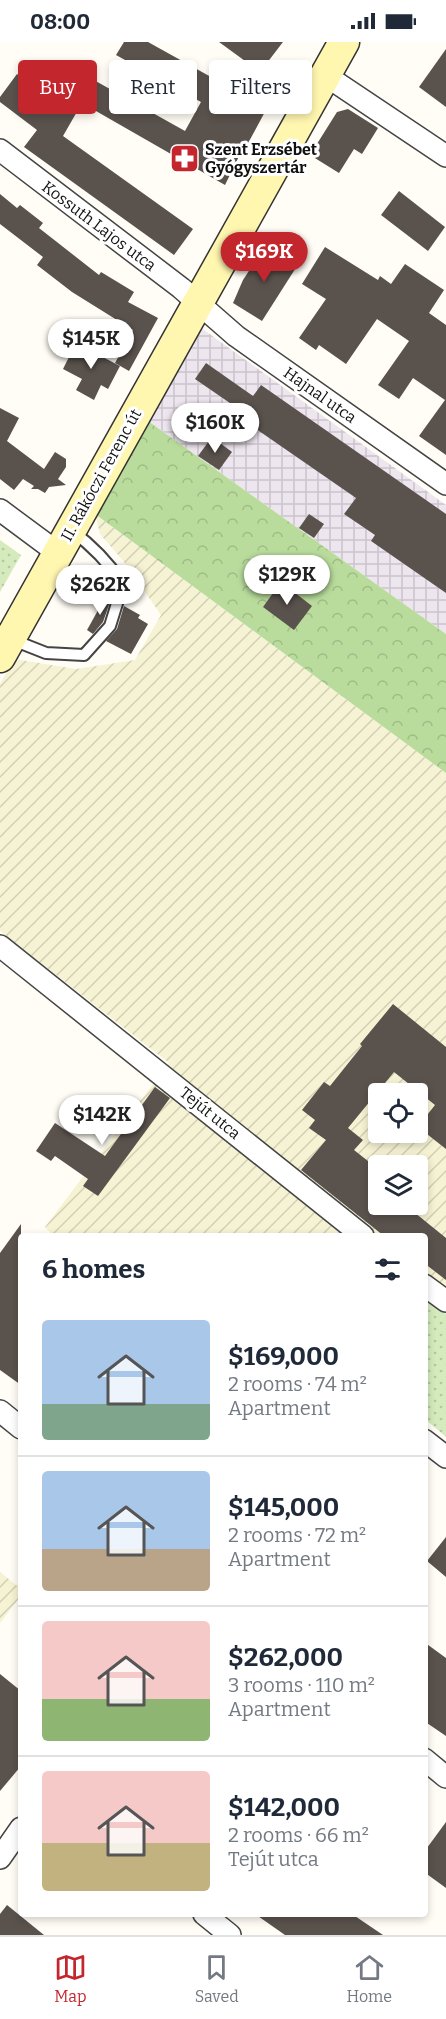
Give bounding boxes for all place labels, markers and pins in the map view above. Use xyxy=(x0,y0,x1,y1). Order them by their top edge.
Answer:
place label: Szent Erzsébet Gyógyszertár xyxy=(205,140,318,177)
pharmacy icon: Szent Erzsébet Gyógyszertár xyxy=(168,142,200,174)
pin: $169K xyxy=(222,232,306,283)
pin: $145K xyxy=(49,319,133,370)
pin: $160K xyxy=(173,403,257,454)
pin: $129K xyxy=(245,555,329,606)
pin: $262K xyxy=(58,565,142,616)
pin: $142K xyxy=(60,1095,144,1146)

